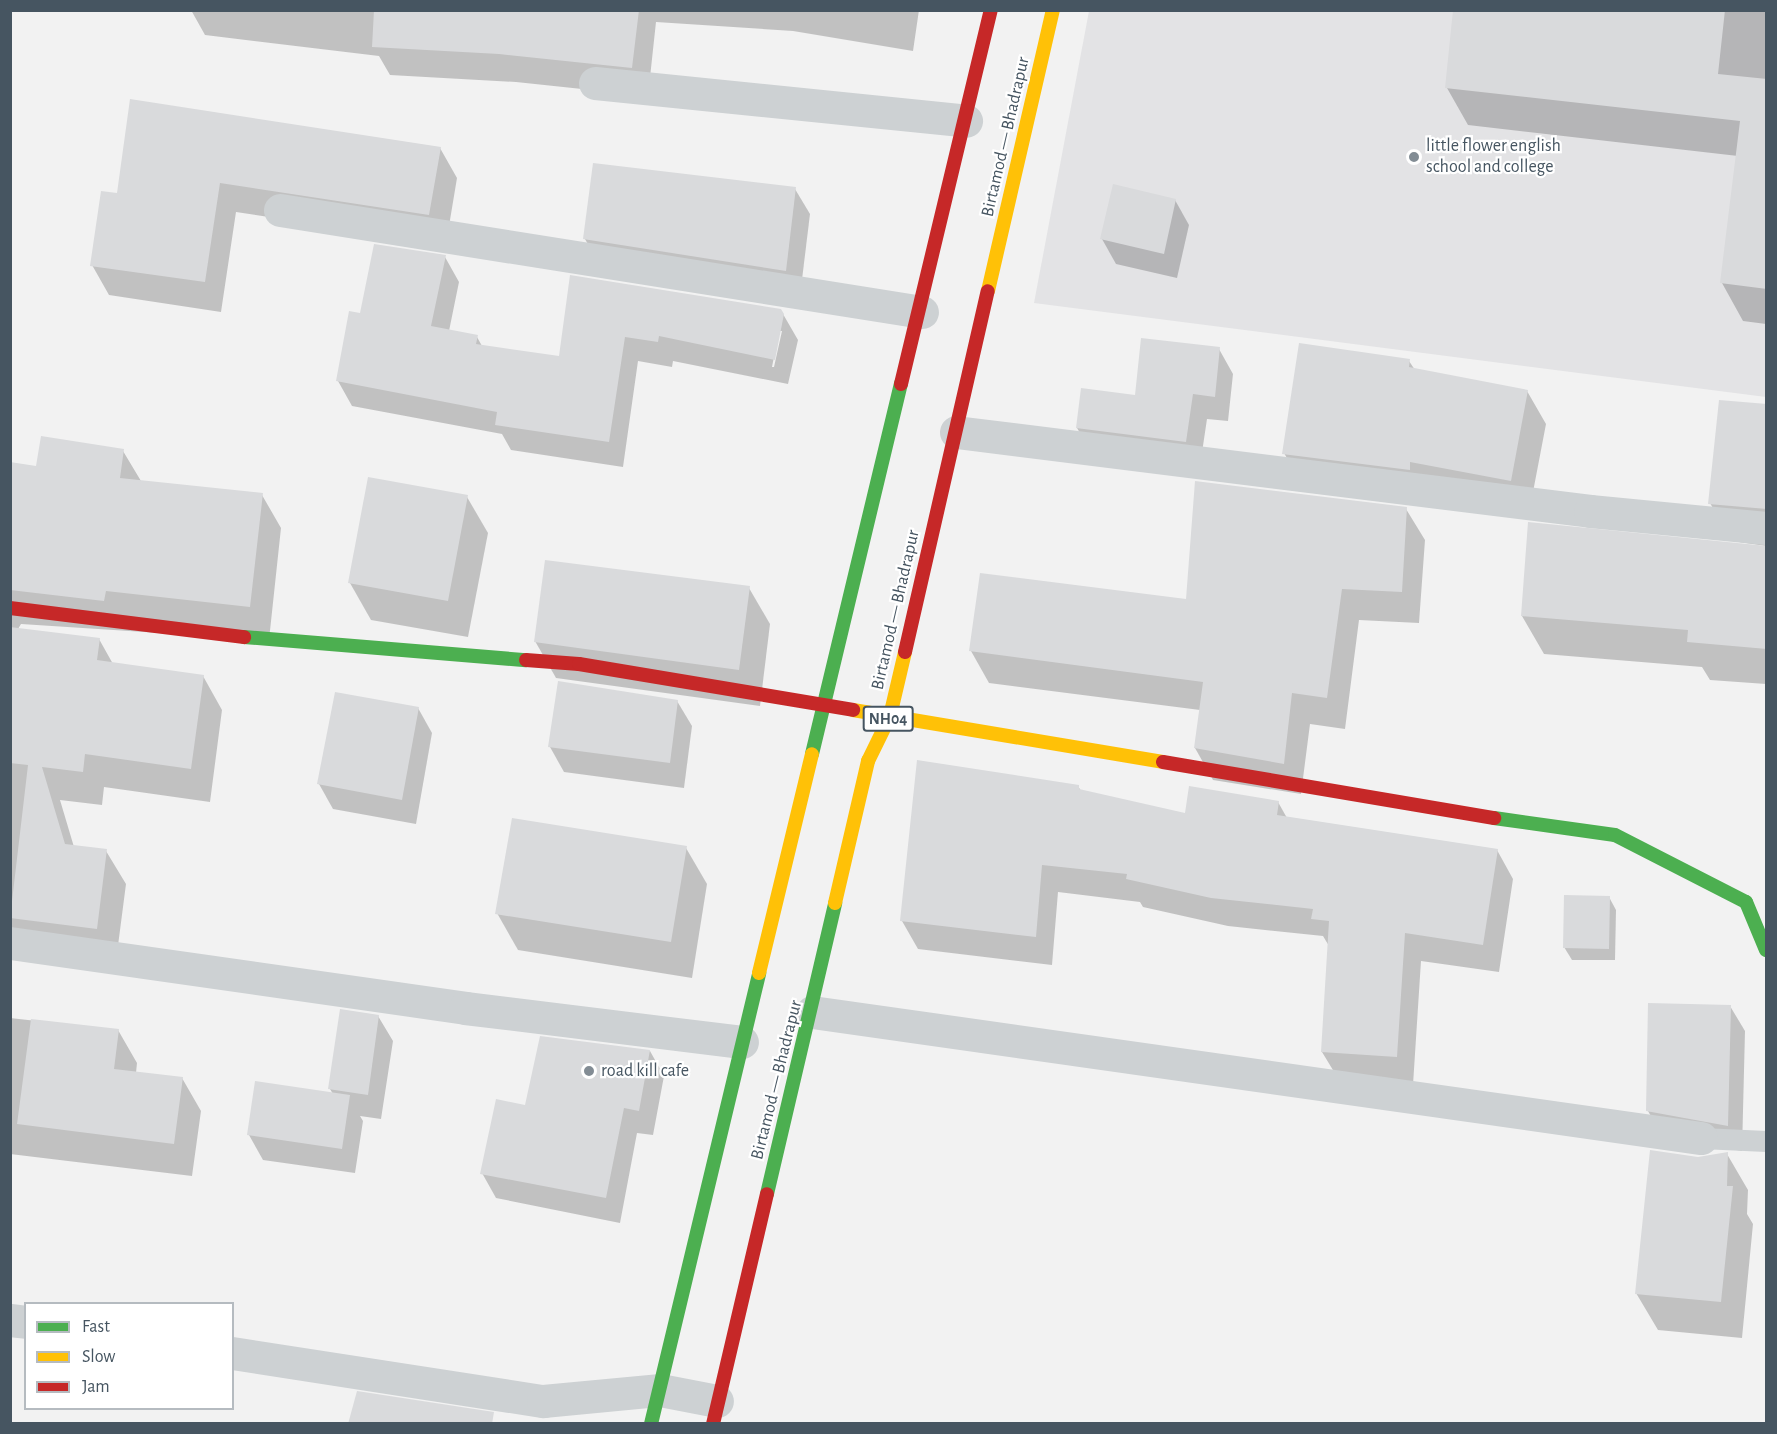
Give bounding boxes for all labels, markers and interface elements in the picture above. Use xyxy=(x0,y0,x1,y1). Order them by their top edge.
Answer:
street label: Birtamod — Bhadrapur xyxy=(977,55,1035,219)
place label: little flower english school and college xyxy=(1426,136,1561,178)
marker: little flower english school and college xyxy=(1407,150,1421,164)
street label: Birtamod — Bhadrapur xyxy=(867,528,925,692)
road number: NH04 xyxy=(862,706,914,732)
street label: Birtamod — Bhadrapur xyxy=(747,998,807,1162)
place label: road kill cafe xyxy=(601,1060,689,1082)
marker: road kill cafe xyxy=(582,1064,596,1078)
legend xyxy=(24,1302,234,1410)
text: Fast xyxy=(82,1318,110,1336)
text: Slow xyxy=(82,1348,115,1366)
text: Jam xyxy=(82,1378,110,1396)

